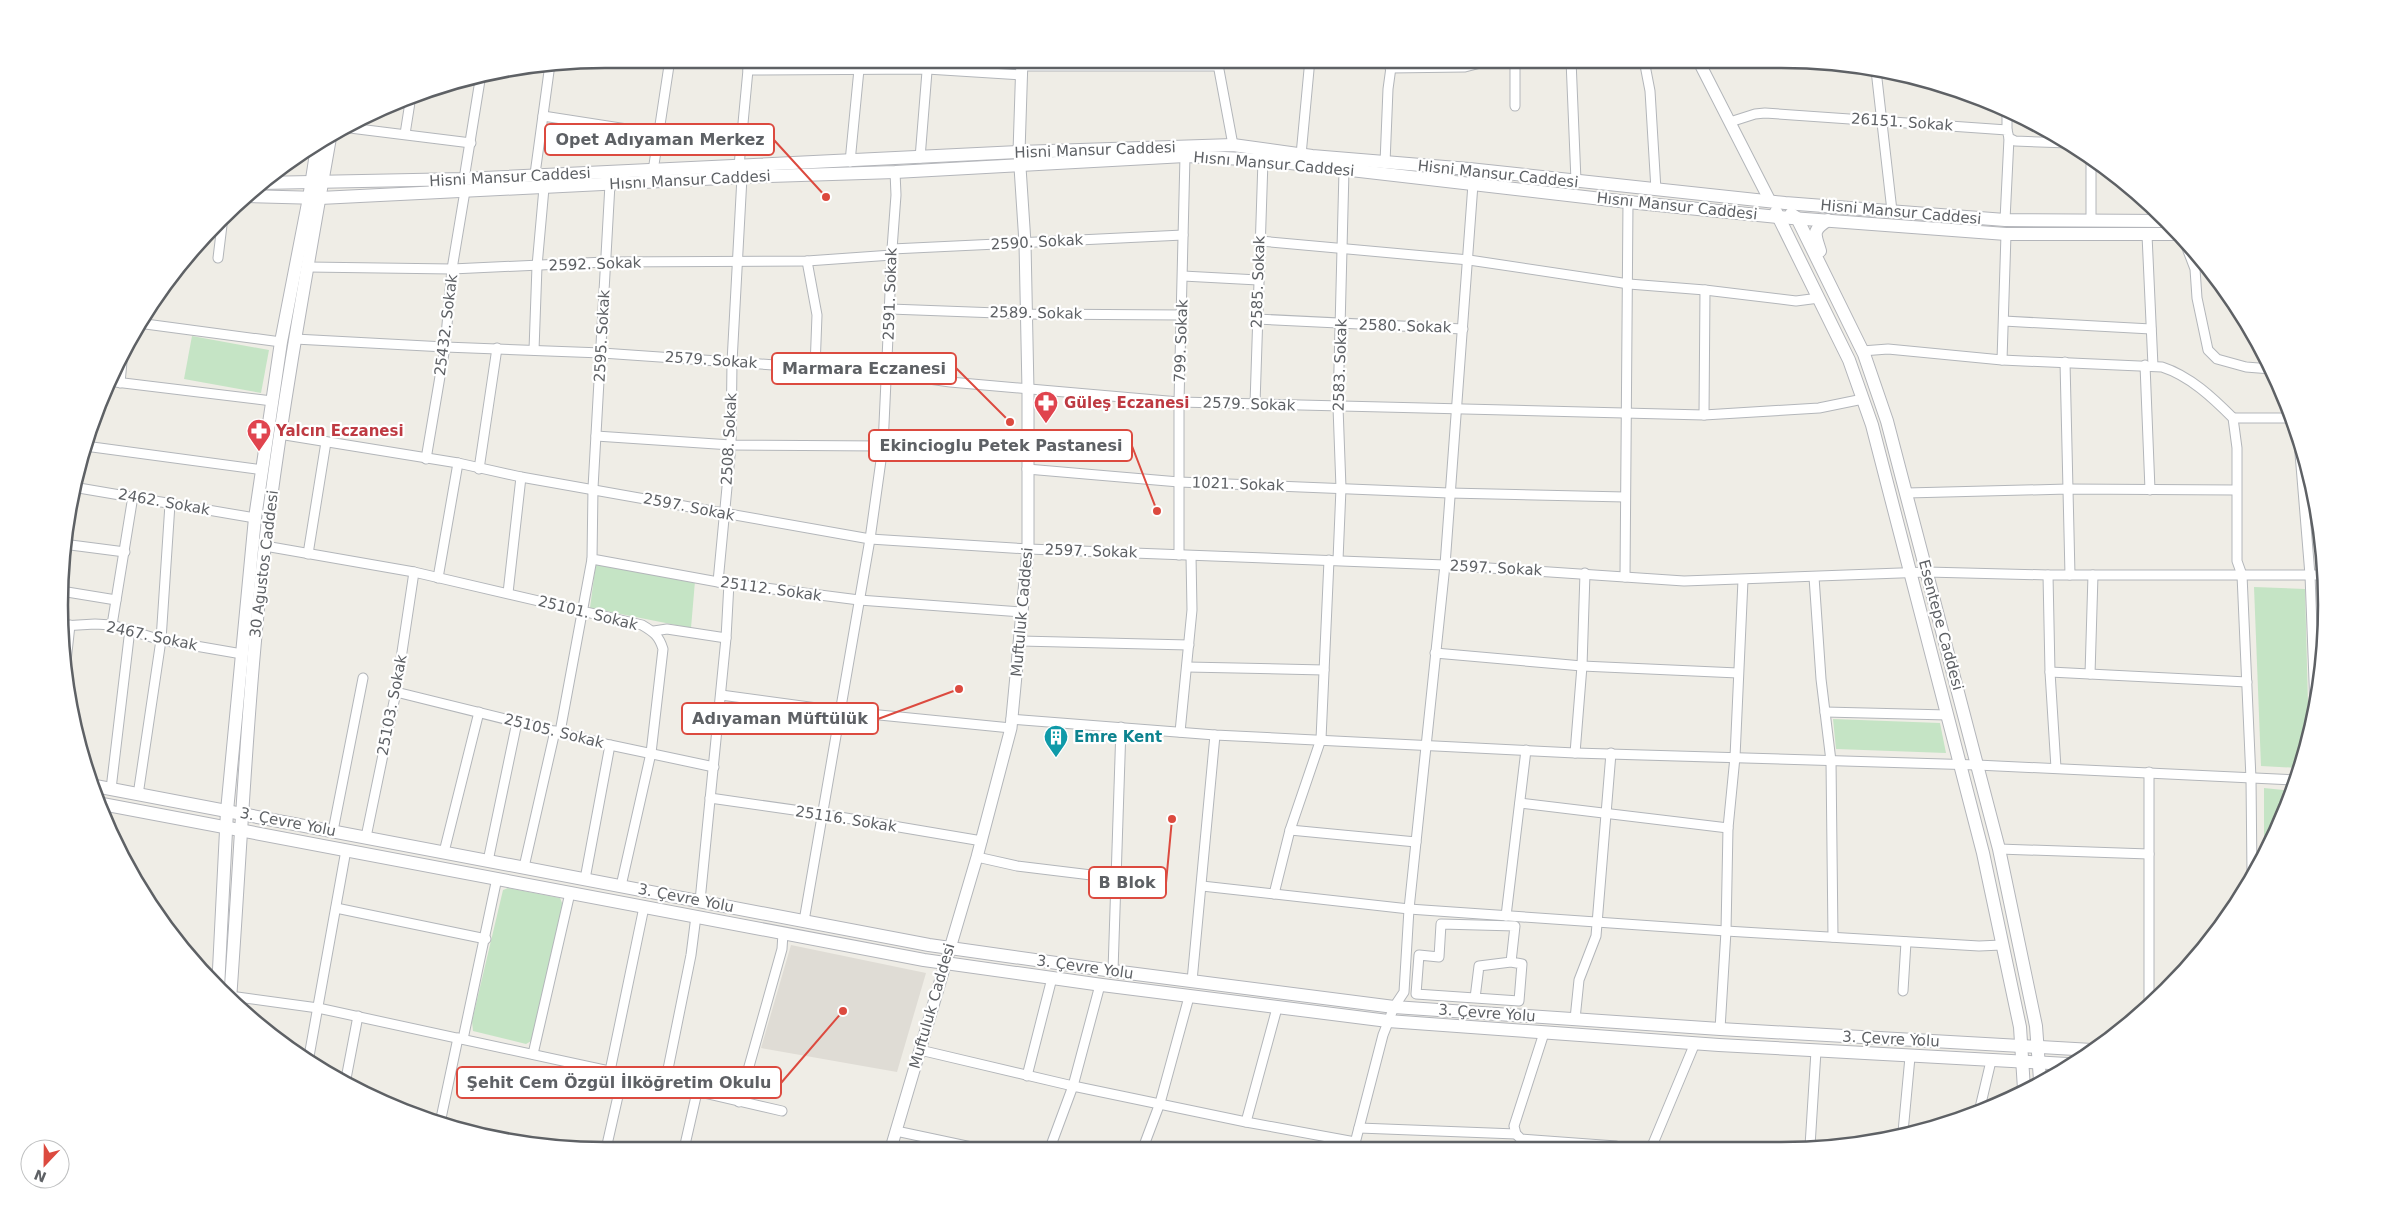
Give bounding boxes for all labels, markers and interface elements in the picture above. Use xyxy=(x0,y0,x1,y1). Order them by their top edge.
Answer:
street label: 26151. Sokak xyxy=(1850,109,1954,135)
callout: Opet Adıyaman Merkez xyxy=(545,124,774,155)
text: Opet Adıyaman Merkez xyxy=(555,130,765,149)
street label: Hisni Mansur Caddesi xyxy=(1014,138,1176,162)
street label: Hısnı Mansur Caddesi xyxy=(1193,148,1355,180)
street label: Hisni Mansur Caddesi xyxy=(1417,157,1579,191)
street label: Hisni Mansur Caddesi xyxy=(429,164,591,190)
street label: Hısnı Mansur Caddesi xyxy=(609,167,771,193)
street label: Hısnı Mansur Caddesi xyxy=(1596,189,1758,223)
street label: Hisni Mansur Caddesi xyxy=(1820,196,1982,228)
street label: 2590. Sokak xyxy=(990,231,1084,253)
street label: 2585. Sokak xyxy=(1247,235,1269,329)
street label: 2591. Sokak xyxy=(879,247,901,341)
street label: 2592. Sokak xyxy=(548,253,642,275)
street label: 25432. Sokak xyxy=(431,273,461,377)
street label: 2595. Sokak xyxy=(591,289,613,383)
street label: 799. Sokak xyxy=(1171,299,1191,383)
street label: 2589. Sokak xyxy=(989,303,1083,323)
street label: 2580. Sokak xyxy=(1358,315,1452,337)
street label: 2583. Sokak xyxy=(1329,318,1351,412)
street label: 2579. Sokak xyxy=(664,348,758,372)
callout: Marmara Eczanesi xyxy=(772,353,956,384)
text: Marmara Eczanesi xyxy=(782,359,946,378)
pharmacy icon: Güleş Eczanesi xyxy=(1033,390,1059,424)
street label: 2508. Sokak xyxy=(718,392,740,486)
street label: 2579. Sokak xyxy=(1202,393,1296,415)
place label: Güleş Eczanesi xyxy=(1064,394,1189,412)
pharmacy icon: Yalcın Eczanesi xyxy=(246,418,272,452)
place label: Yalcın Eczanesi xyxy=(275,422,404,440)
callout: Ekincioglu Petek Pastanesi xyxy=(869,430,1132,461)
text: Ekincioglu Petek Pastanesi xyxy=(880,436,1122,455)
street label: 1021. Sokak xyxy=(1191,473,1285,495)
street label: 2462. Sokak xyxy=(117,485,212,519)
street label: 30 Agustos Caddesi xyxy=(246,489,282,639)
street label: 2597. Sokak xyxy=(642,489,737,525)
street label: 2597. Sokak xyxy=(1044,540,1138,562)
street label: Muftuluk Caddesi xyxy=(1007,547,1037,677)
street label: 2597. Sokak xyxy=(1449,557,1543,579)
street label: Esentepe Caddesi xyxy=(1915,558,1967,692)
street label: 25112. Sokak xyxy=(719,573,823,605)
street label: 25101. Sokak xyxy=(536,592,640,634)
street label: 2467. Sokak xyxy=(105,618,200,655)
street label: 25103. Sokak xyxy=(373,653,411,757)
callout: Adıyaman Müftülük xyxy=(682,703,878,734)
text: Adıyaman Müftülük xyxy=(692,709,868,728)
street label: 25105. Sokak xyxy=(502,710,606,752)
building icon: Emre Kent xyxy=(1043,724,1069,758)
place label: Emre Kent xyxy=(1074,728,1162,746)
street label: 25116. Sokak xyxy=(794,802,898,836)
street label: 3. Çevre Yolu xyxy=(238,804,338,840)
callout: B Blok xyxy=(1089,867,1166,898)
text: B Blok xyxy=(1098,873,1156,892)
street label: 3. Çevre Yolu xyxy=(636,880,736,916)
street label: Muftuluk Caddesi xyxy=(905,941,959,1071)
street label: 3. Çevre Yolu xyxy=(1035,951,1135,983)
street label: 3. Çevre Yolu xyxy=(1438,1001,1536,1025)
street label: 3. Çevre Yolu xyxy=(1842,1027,1940,1051)
callout: Şehit Cem Özgül İlköğretim Okulu xyxy=(457,1067,781,1098)
text: Şehit Cem Özgül İlköğretim Okulu xyxy=(467,1073,771,1092)
north arrow xyxy=(20,1139,70,1189)
text: N xyxy=(32,1166,49,1186)

